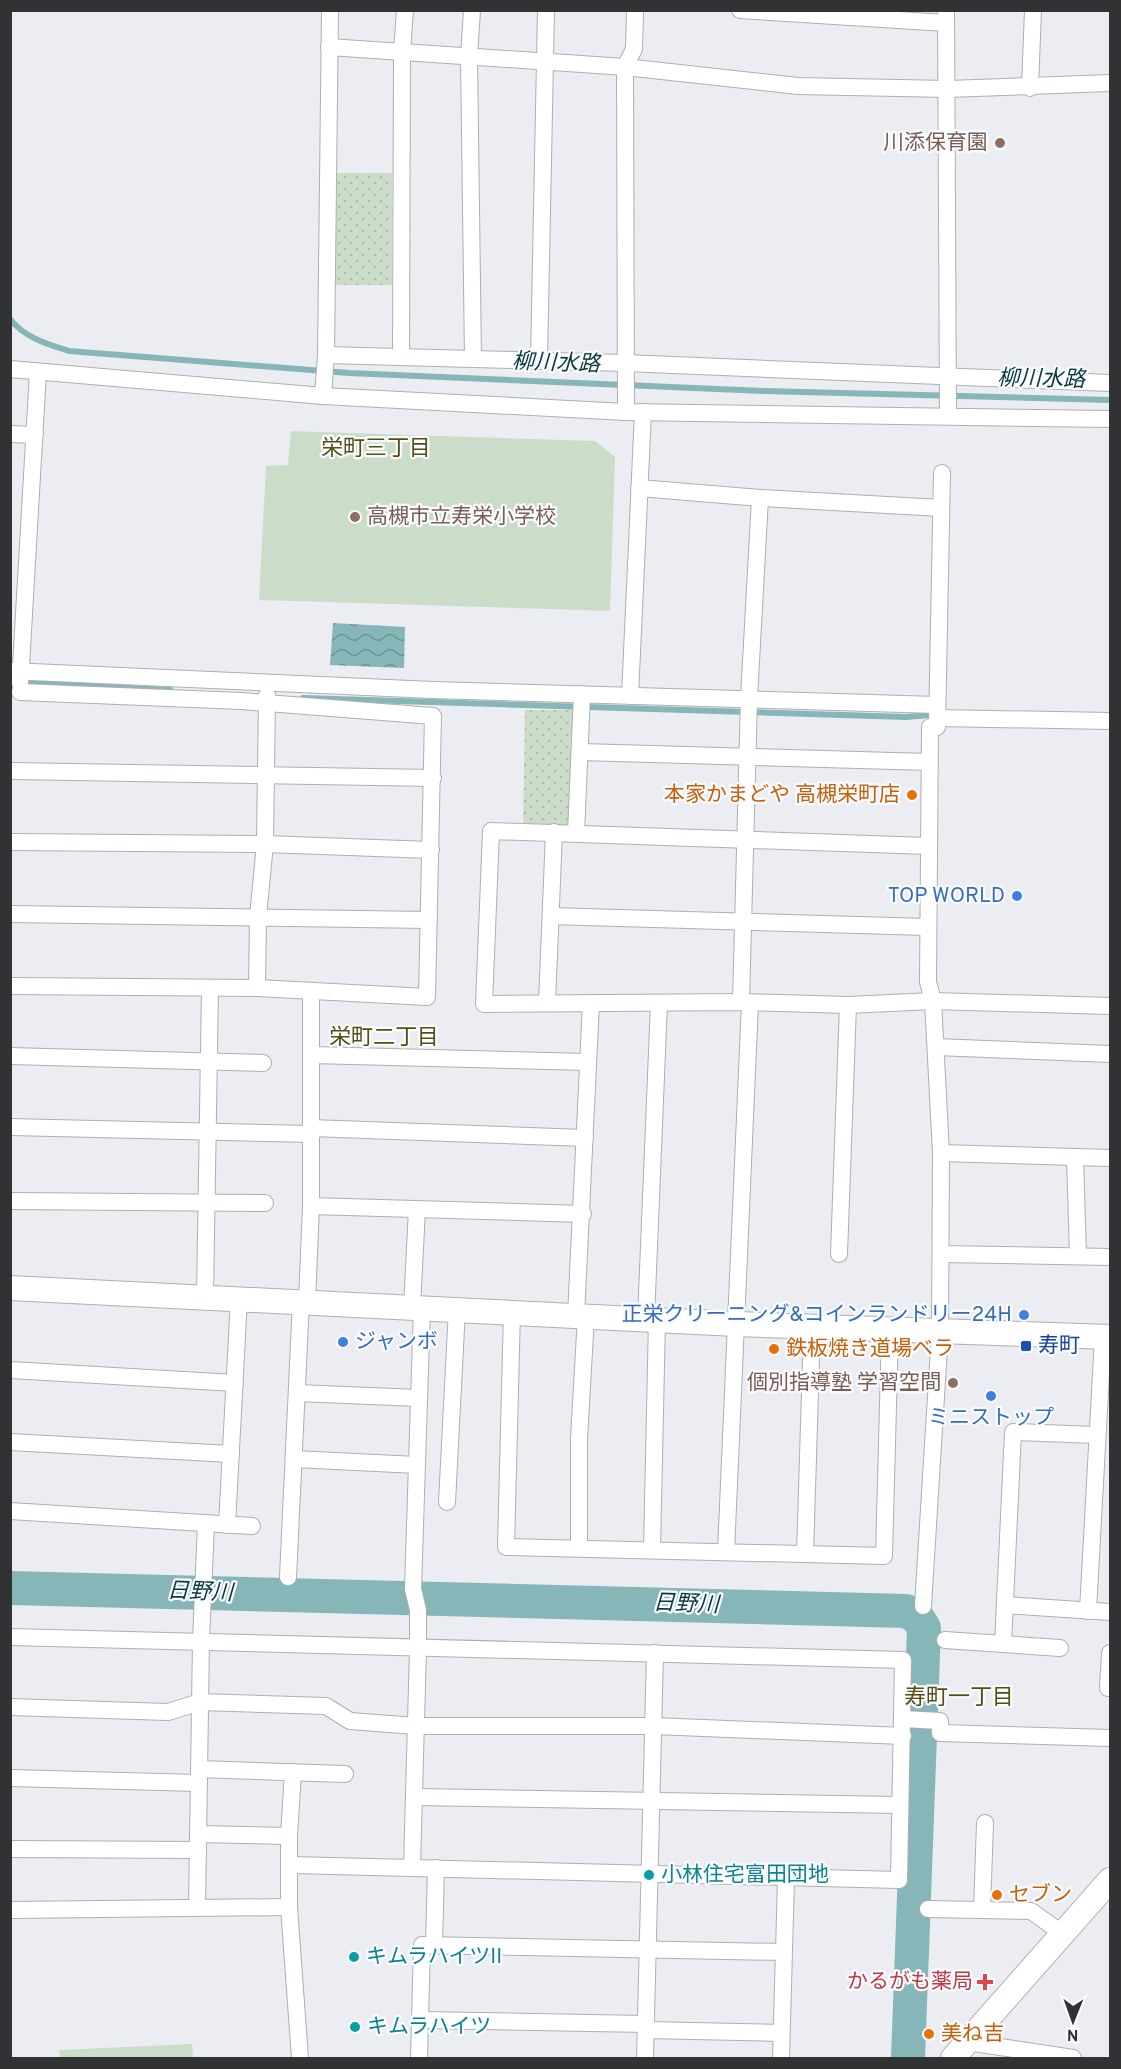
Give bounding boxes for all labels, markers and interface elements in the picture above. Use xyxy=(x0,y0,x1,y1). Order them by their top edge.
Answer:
place label: 川添保育園 xyxy=(883,130,988,157)
marker: 川添保育園 xyxy=(993,136,1007,150)
water label: 柳川水路 xyxy=(512,349,602,379)
water label: 柳川水路 xyxy=(997,366,1087,394)
district label: 栄町三丁目 xyxy=(321,436,431,463)
place label: 高槻市立寿栄小学校 xyxy=(367,504,556,531)
marker: 高槻市立寿栄小学校 xyxy=(348,510,362,524)
place label: 本家かまどや 高槻栄町店 xyxy=(664,782,900,809)
marker: 本家かまどや 高槻栄町店 xyxy=(905,788,919,802)
place label: TOP WORLD xyxy=(888,883,1005,910)
marker: TOP WORLD xyxy=(1010,889,1024,903)
district label: 栄町二丁目 xyxy=(329,1025,439,1052)
place label: 正栄クリーニング&コインランドリー24H xyxy=(621,1302,1012,1329)
marker: 正栄クリーニング&コインランドリー24H xyxy=(1017,1308,1031,1322)
place label: ジャンボ xyxy=(355,1329,438,1356)
place label: 寿町 xyxy=(1038,1333,1080,1360)
marker: ジャンボ xyxy=(336,1335,350,1349)
place label: 鉄板焼き道場ベラ xyxy=(786,1336,954,1363)
marker: 寿町 xyxy=(1019,1339,1033,1353)
marker: 鉄板焼き道場ベラ xyxy=(767,1342,781,1356)
place label: 個別指導塾 学習空間 xyxy=(747,1370,941,1397)
marker: 個別指導塾 学習空間 xyxy=(946,1376,960,1390)
marker: ミニストップ xyxy=(984,1389,998,1403)
place label: ミニストップ xyxy=(928,1405,1054,1432)
water label: 日野川 xyxy=(167,1578,235,1608)
water label: 日野川 xyxy=(653,1590,721,1620)
district label: 寿町一丁目 xyxy=(904,1685,1014,1712)
place label: 小林住宅富田団地 xyxy=(661,1862,829,1889)
marker: 小林住宅富田団地 xyxy=(642,1868,656,1882)
place label: セブン xyxy=(1009,1882,1072,1909)
marker: セブン xyxy=(990,1888,1004,1902)
place label: キムラハイツII xyxy=(366,1944,502,1971)
marker: キムラハイツII xyxy=(347,1950,361,1964)
place label: かるがも薬局 xyxy=(847,1969,973,1996)
marker: かるがも薬局 xyxy=(978,1975,992,1989)
north arrow xyxy=(1043,1991,1103,2051)
place label: キムラハイツ xyxy=(367,2014,491,2041)
marker: キムラハイツ xyxy=(348,2020,362,2034)
place label: 美ね吉 xyxy=(941,2021,1004,2048)
text: N xyxy=(1067,2024,1079,2044)
marker: 美ね吉 xyxy=(922,2027,936,2041)

